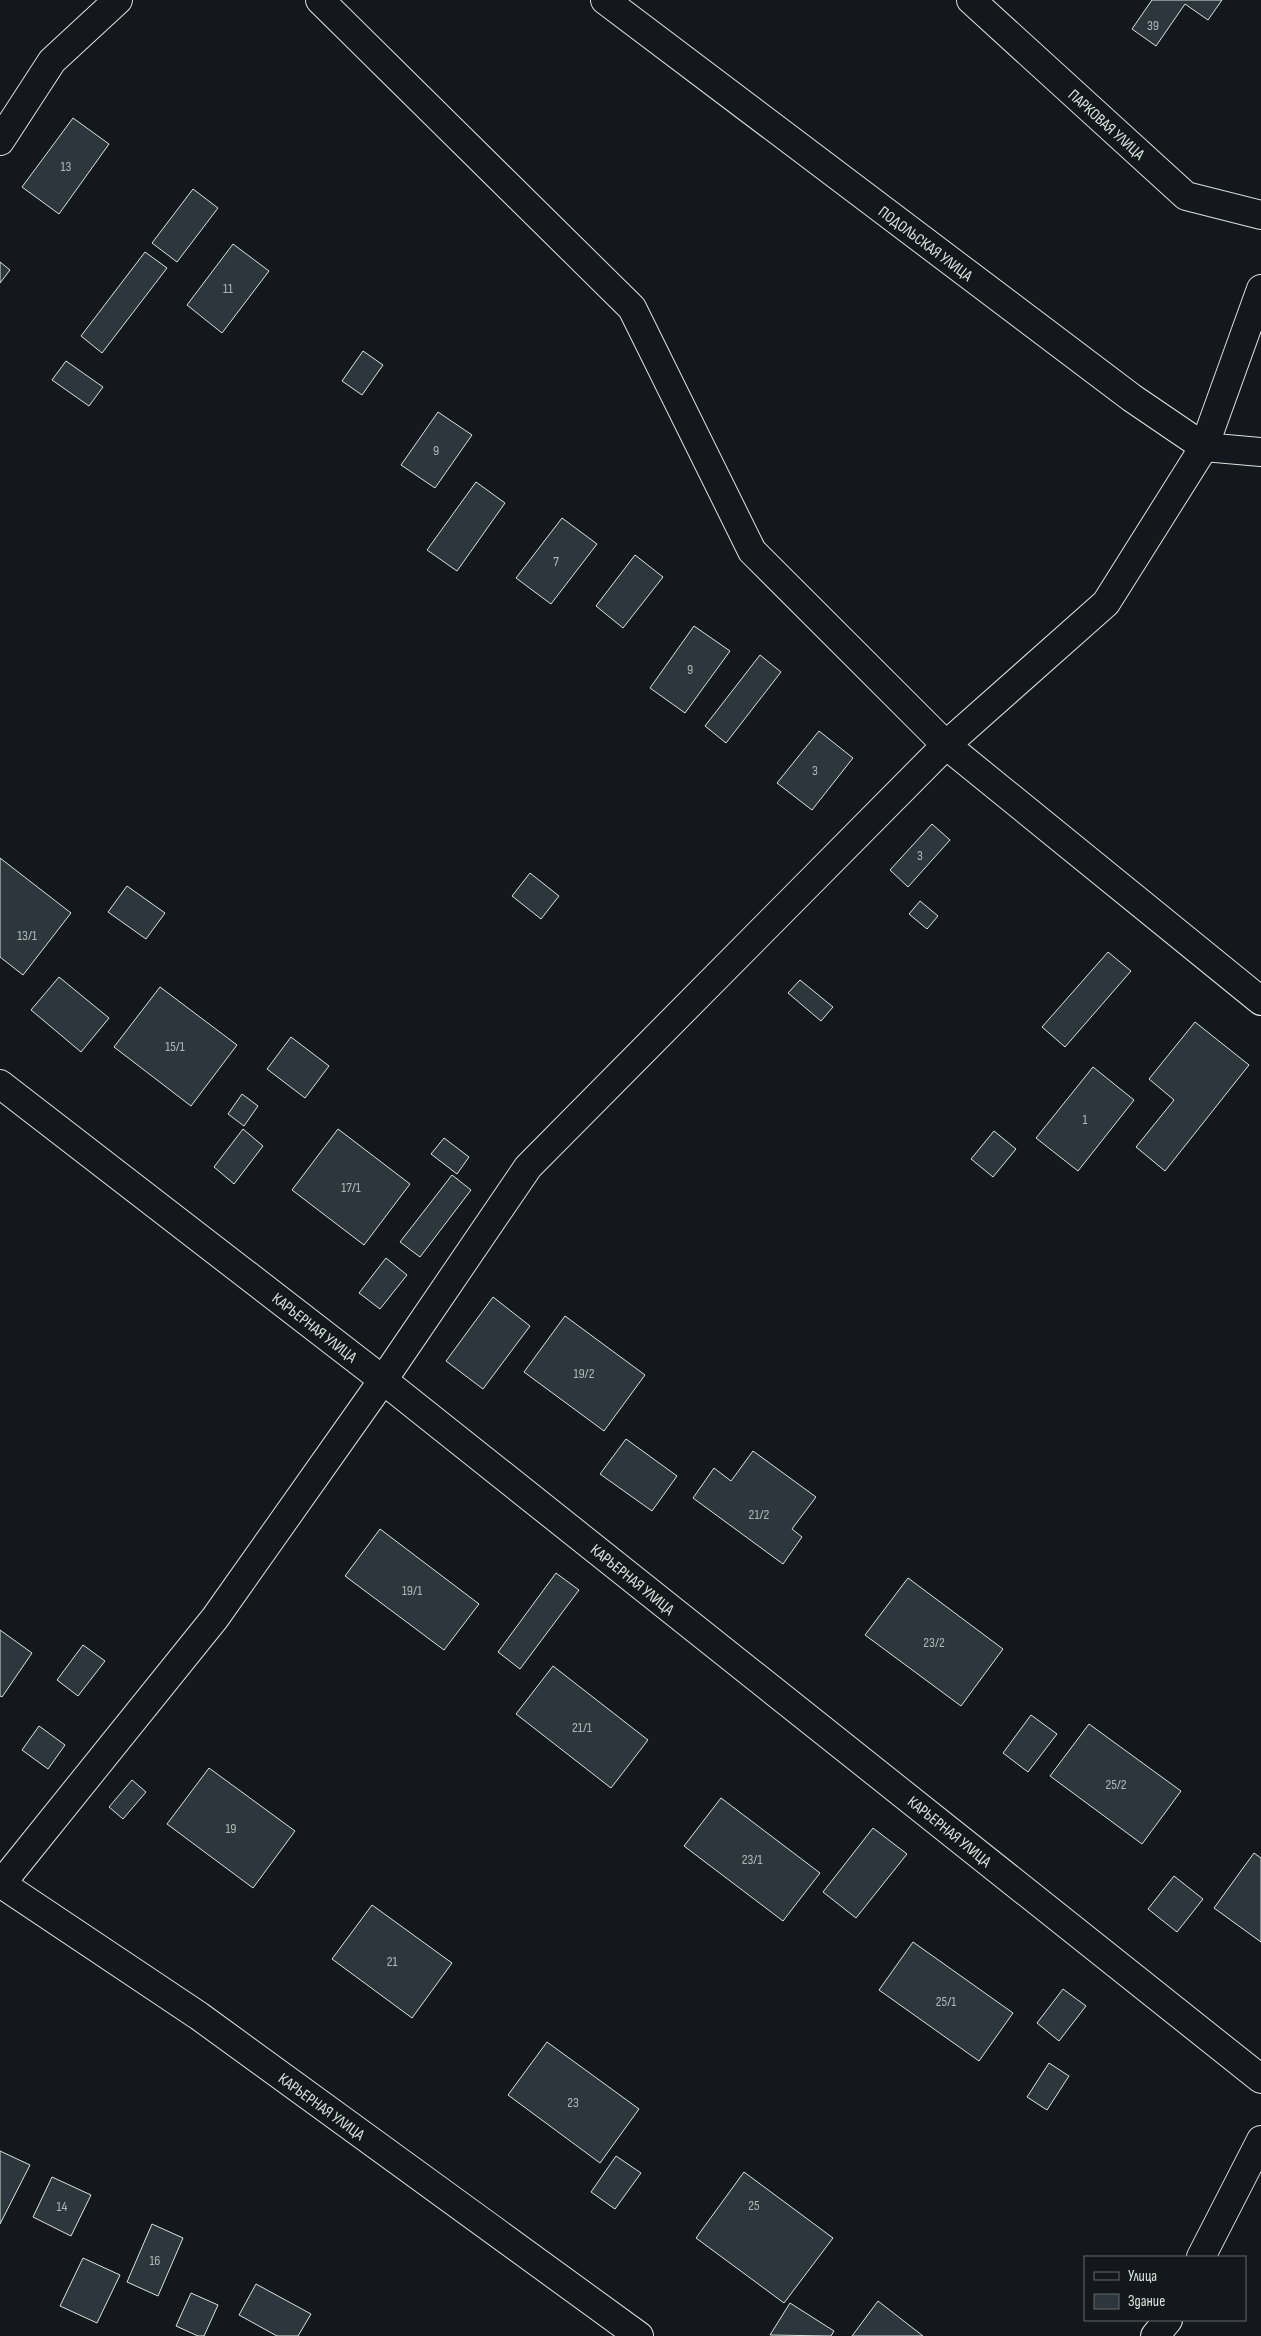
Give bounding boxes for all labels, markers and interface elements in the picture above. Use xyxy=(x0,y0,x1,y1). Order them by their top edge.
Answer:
house number: 39 xyxy=(1147,17,1159,34)
street label: ПАРКОВАЯ УЛИЦА xyxy=(1064,86,1148,164)
house number: 13 xyxy=(61,158,72,175)
street label: ПОДОЛЬСКАЯ УЛИЦА xyxy=(874,203,976,286)
house number: 11 xyxy=(223,280,233,297)
house number: 9 xyxy=(433,442,439,459)
house number: 7 xyxy=(553,553,559,570)
house number: 9 xyxy=(687,661,693,678)
house number: 3 xyxy=(812,762,818,779)
house number: 3 xyxy=(917,847,923,864)
house number: 13/1 xyxy=(17,927,37,944)
house number: 15/1 xyxy=(165,1038,185,1055)
house number: 1 xyxy=(1083,1111,1088,1128)
house number: 17/1 xyxy=(341,1179,361,1196)
street label: КАРЬЕРНАЯ УЛИЦА xyxy=(268,1289,360,1367)
house number: 19/2 xyxy=(574,1365,595,1382)
house number: 21/2 xyxy=(749,1506,770,1523)
street label: КАРЬЕРНАЯ УЛИЦА xyxy=(586,1541,678,1620)
house number: 19/1 xyxy=(402,1582,422,1599)
house number: 23/2 xyxy=(923,1634,945,1651)
house number: 21/1 xyxy=(572,1719,592,1736)
house number: 25/2 xyxy=(1105,1776,1127,1793)
street label: КАРЬЕРНАЯ УЛИЦА xyxy=(903,1793,995,1872)
house number: 19 xyxy=(225,1820,237,1837)
house number: 23/1 xyxy=(742,1851,762,1868)
house number: 21 xyxy=(387,1953,397,1970)
house number: 25/1 xyxy=(936,1993,956,2010)
street label: КАРЬЕРНАЯ УЛИЦА xyxy=(274,2070,368,2145)
house number: 23 xyxy=(567,2094,579,2111)
house number: 25 xyxy=(748,2197,760,2214)
house number: 14 xyxy=(57,2198,68,2215)
house number: 16 xyxy=(149,2252,161,2269)
legend xyxy=(1084,2256,1246,2321)
text: Улица xyxy=(1128,2267,1157,2286)
text: Здание xyxy=(1128,2292,1165,2311)

